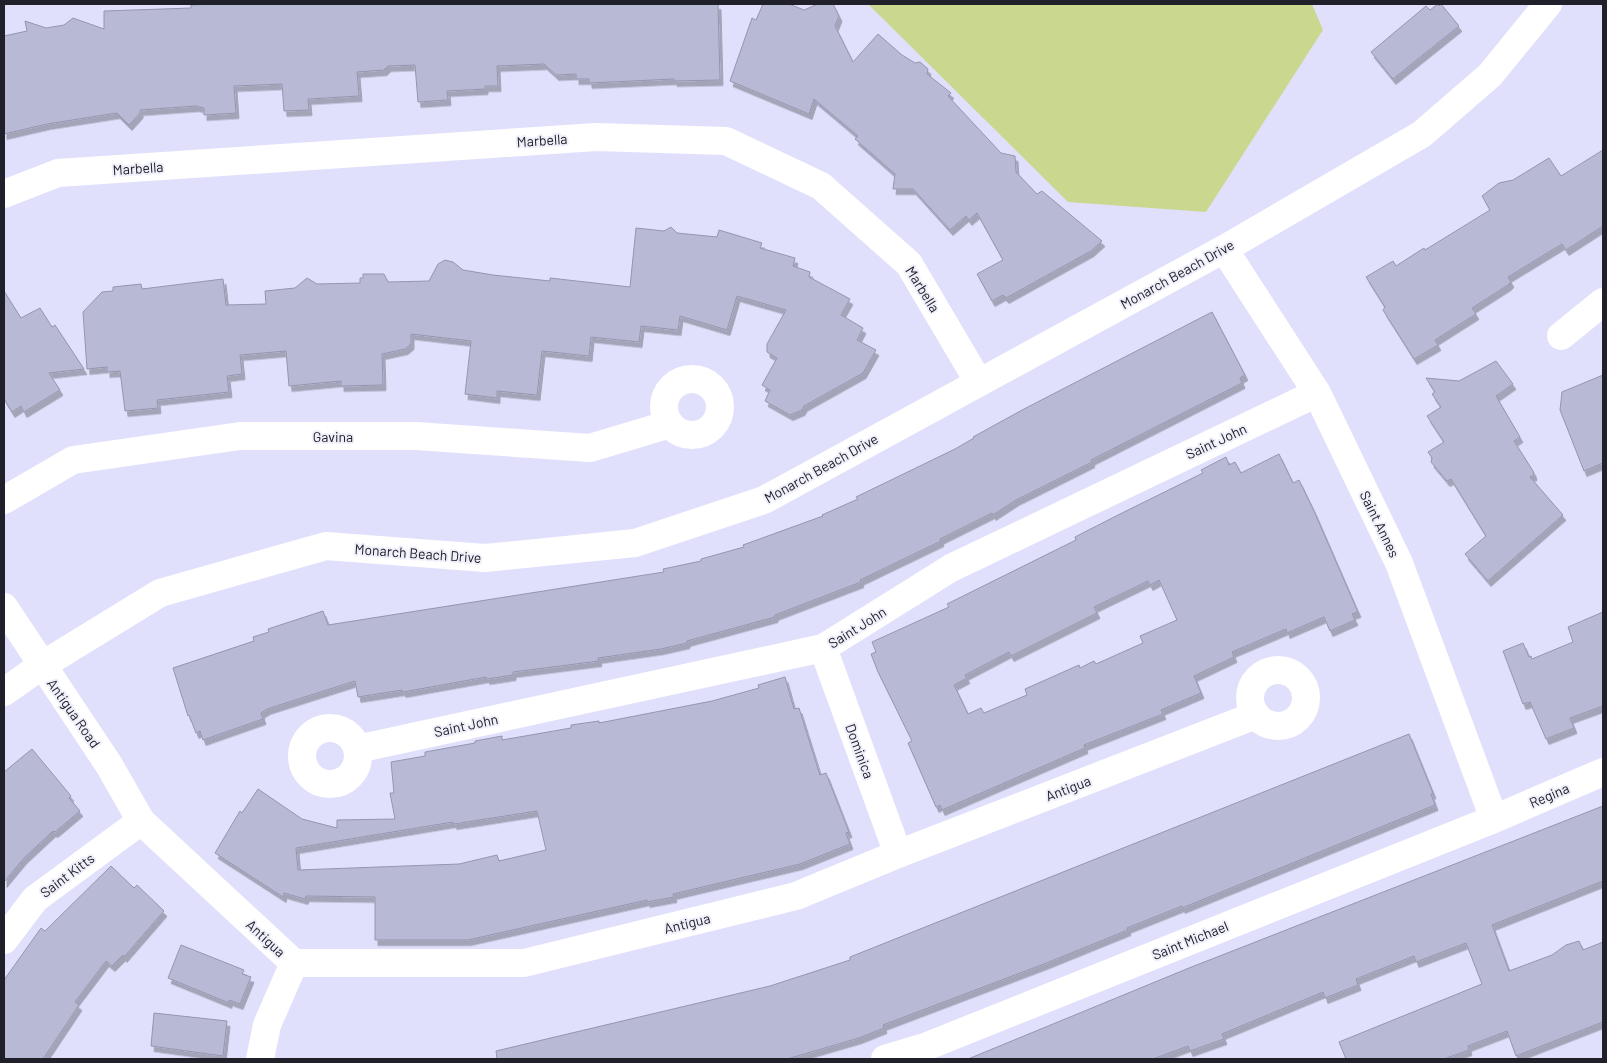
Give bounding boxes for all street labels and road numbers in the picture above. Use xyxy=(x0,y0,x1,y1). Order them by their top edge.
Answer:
street label: Marbella xyxy=(516,130,568,150)
street label: Marbella xyxy=(112,158,164,178)
street label: Monarch Beach Drive xyxy=(1117,236,1237,312)
street label: Marbella xyxy=(902,263,944,315)
street label: Saint John xyxy=(1183,420,1249,462)
street label: Gavina xyxy=(313,428,353,445)
street label: Monarch Beach Drive xyxy=(761,430,881,506)
street label: Saint Annes xyxy=(1357,488,1404,560)
street label: Monarch Beach Drive xyxy=(354,540,482,566)
street label: Saint John xyxy=(825,603,889,651)
street label: Antigua Road xyxy=(44,675,104,751)
street label: Saint John xyxy=(432,710,500,740)
street label: Dominica xyxy=(842,721,878,781)
street label: Antigua xyxy=(1043,772,1093,804)
street label: Regina xyxy=(1526,779,1572,811)
street label: Saint Kitts xyxy=(37,849,98,901)
street label: Antigua xyxy=(662,909,712,937)
street label: Antigua xyxy=(243,916,289,960)
street label: Saint Michael xyxy=(1149,917,1231,963)

